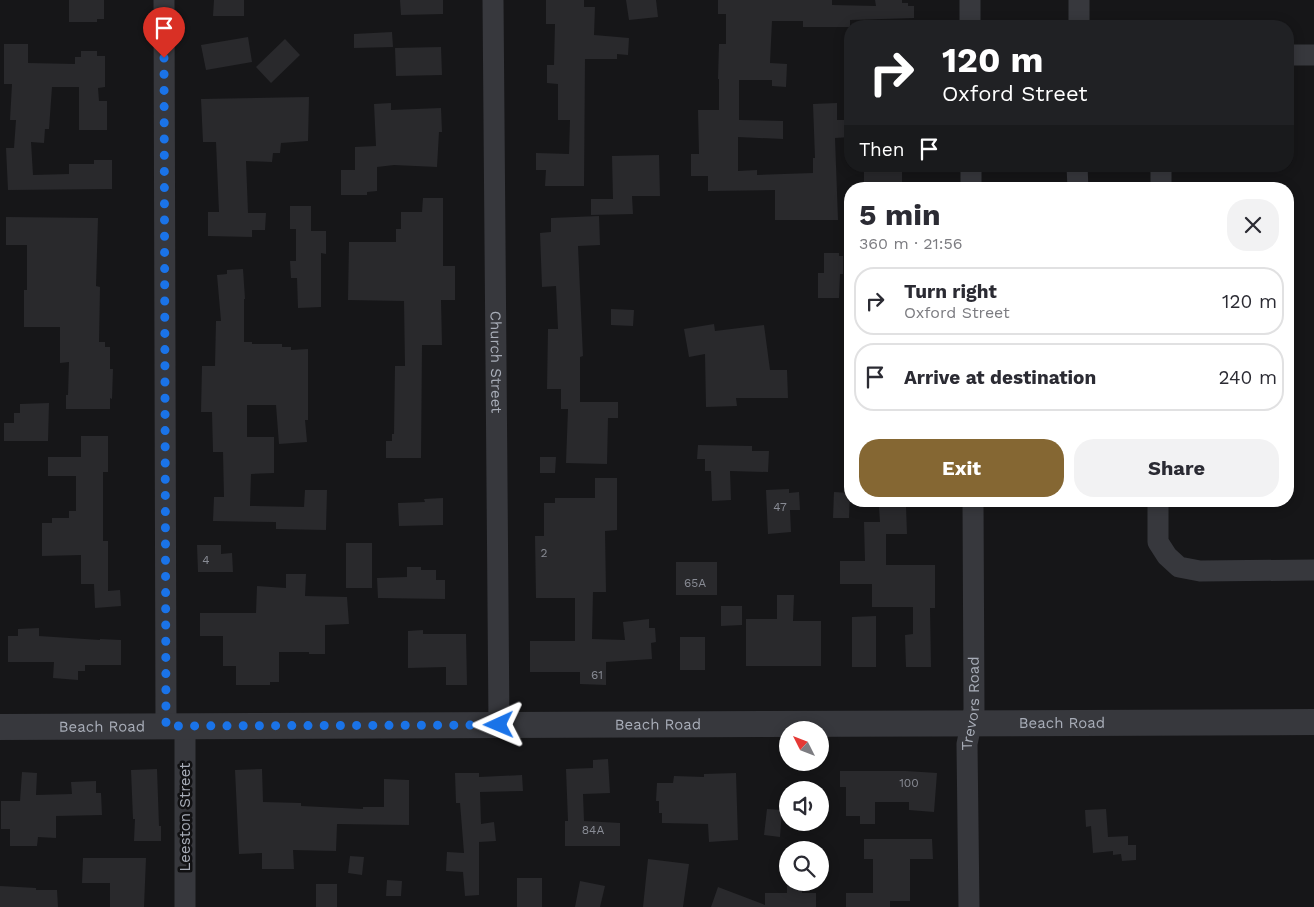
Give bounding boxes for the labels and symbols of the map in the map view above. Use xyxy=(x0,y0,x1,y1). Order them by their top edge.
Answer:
pin xyxy=(143,7,185,58)
street label: Church Street xyxy=(487,311,505,414)
house number: 47 xyxy=(773,500,787,514)
house number: 2 xyxy=(541,546,548,560)
house number: 4 xyxy=(202,553,210,567)
house number: 65A xyxy=(684,576,706,590)
street label: Trevors Road xyxy=(958,656,983,750)
house number: 61 xyxy=(591,668,603,682)
position arrow xyxy=(472,698,524,750)
street label: Beach Road xyxy=(1019,714,1105,732)
street label: Beach Road xyxy=(615,715,701,734)
street label: Beach Road xyxy=(59,717,145,736)
north arrow xyxy=(779,721,829,771)
street label: Leeston Street xyxy=(176,762,194,871)
house number: 100 xyxy=(899,776,919,790)
house number: 84A xyxy=(582,823,604,837)

